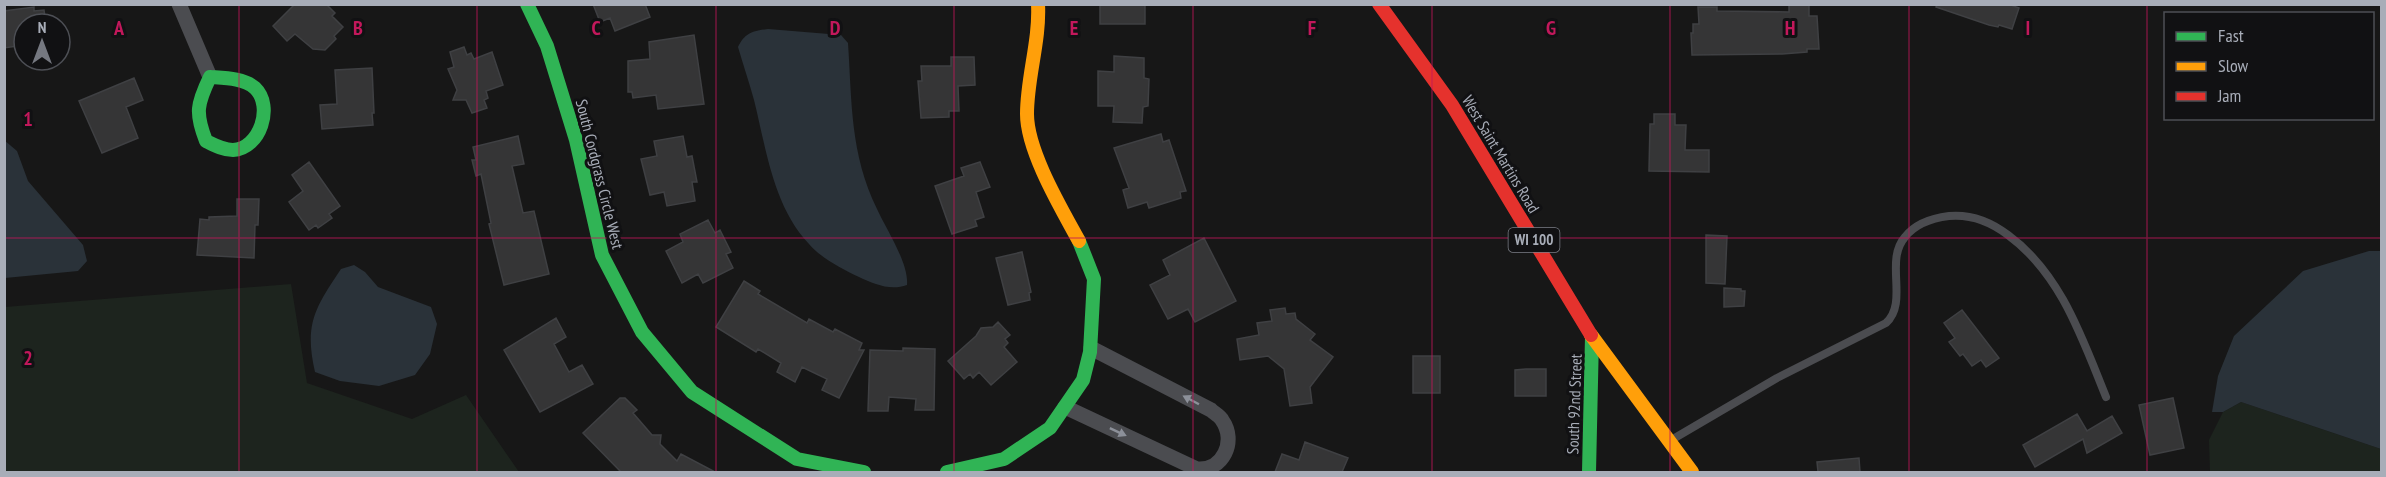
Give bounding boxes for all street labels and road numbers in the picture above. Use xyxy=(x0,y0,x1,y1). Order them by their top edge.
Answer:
street label: West Saint Martins Road xyxy=(1458,91,1544,217)
street label: South Cordgrass Circle West xyxy=(572,97,628,251)
road number: WI 100 xyxy=(1508,228,1559,252)
street label: South 92nd Street xyxy=(1562,353,1586,455)

